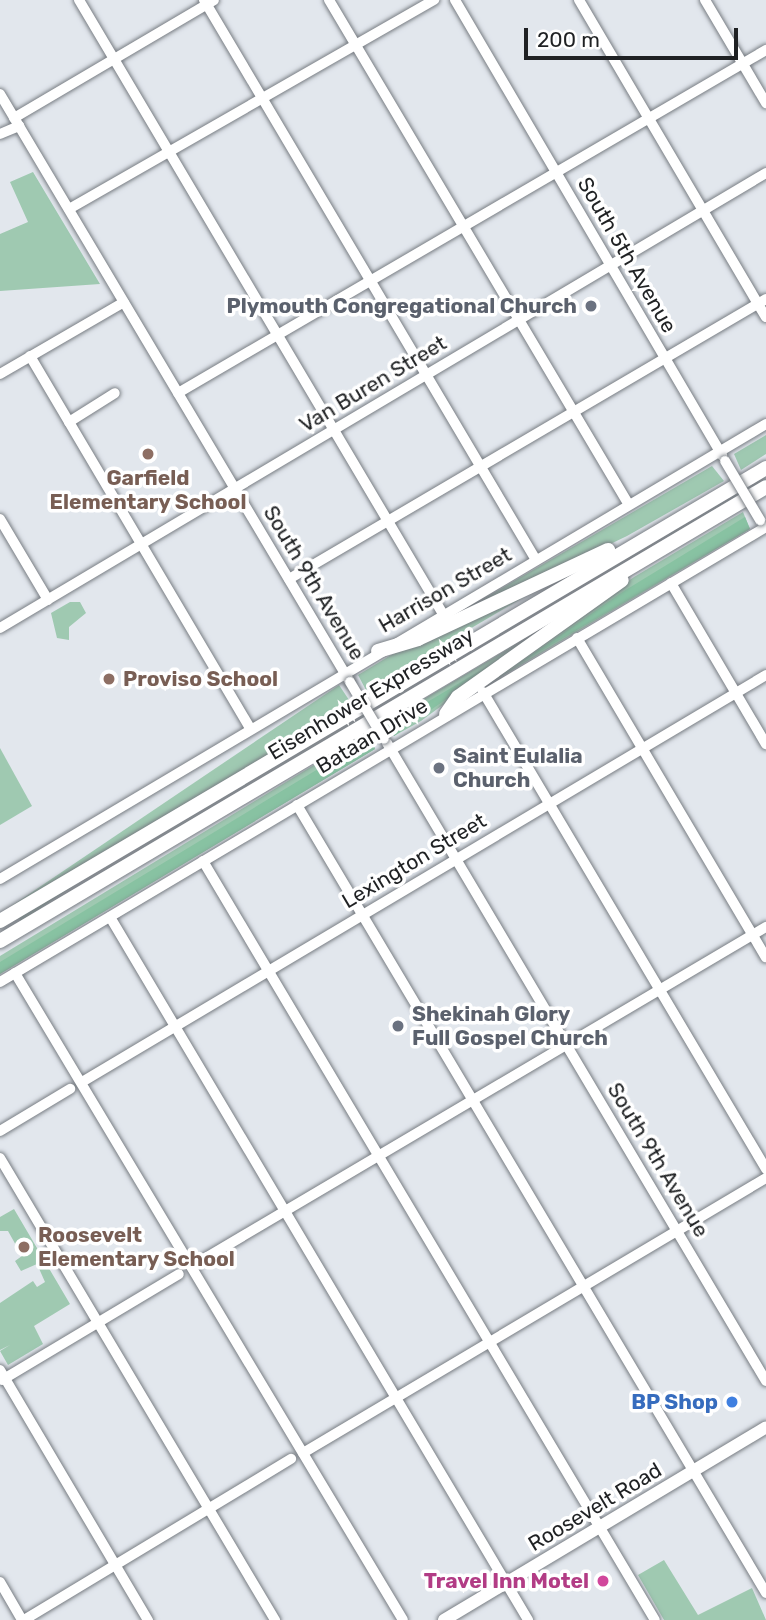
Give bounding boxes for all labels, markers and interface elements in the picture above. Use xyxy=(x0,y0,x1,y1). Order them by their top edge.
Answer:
scale bar xyxy=(528,14,742,58)
text: 200 m xyxy=(537,27,600,52)
street label: South 5th Avenue xyxy=(572,172,682,338)
place label: Plymouth Congregational Church xyxy=(227,293,577,319)
marker: Plymouth Congregational Church xyxy=(583,298,599,314)
street label: Van Buren Street xyxy=(295,330,451,438)
marker: Garfield Elementary School xyxy=(140,446,156,462)
place label: Garfield Elementary School xyxy=(49,465,247,515)
street label: South 9th Avenue xyxy=(258,501,370,665)
street label: Harrison Street xyxy=(374,542,516,638)
street label: Eisenhower Expressway xyxy=(263,623,479,765)
place label: Proviso School xyxy=(123,666,278,692)
marker: Proviso School xyxy=(101,671,117,687)
street label: Bataan Drive xyxy=(312,693,432,779)
place label: Saint Eulalia Church xyxy=(453,743,583,793)
marker: Saint Eulalia Church xyxy=(431,760,447,776)
street label: Lexington Street xyxy=(337,808,491,914)
place label: Shekinah Glory Full Gospel Church xyxy=(412,1001,608,1051)
marker: Shekinah Glory Full Gospel Church xyxy=(390,1018,406,1034)
street label: South 9th Avenue xyxy=(602,1078,714,1242)
place label: Roosevelt Elementary School xyxy=(38,1222,235,1272)
marker: Roosevelt Elementary School xyxy=(16,1239,32,1255)
place label: BP Shop xyxy=(631,1389,718,1415)
marker: BP Shop xyxy=(724,1394,740,1410)
street label: Roosevelt Road xyxy=(524,1457,666,1557)
place label: Travel Inn Motel xyxy=(424,1568,589,1594)
marker: Travel Inn Motel xyxy=(595,1573,611,1589)

